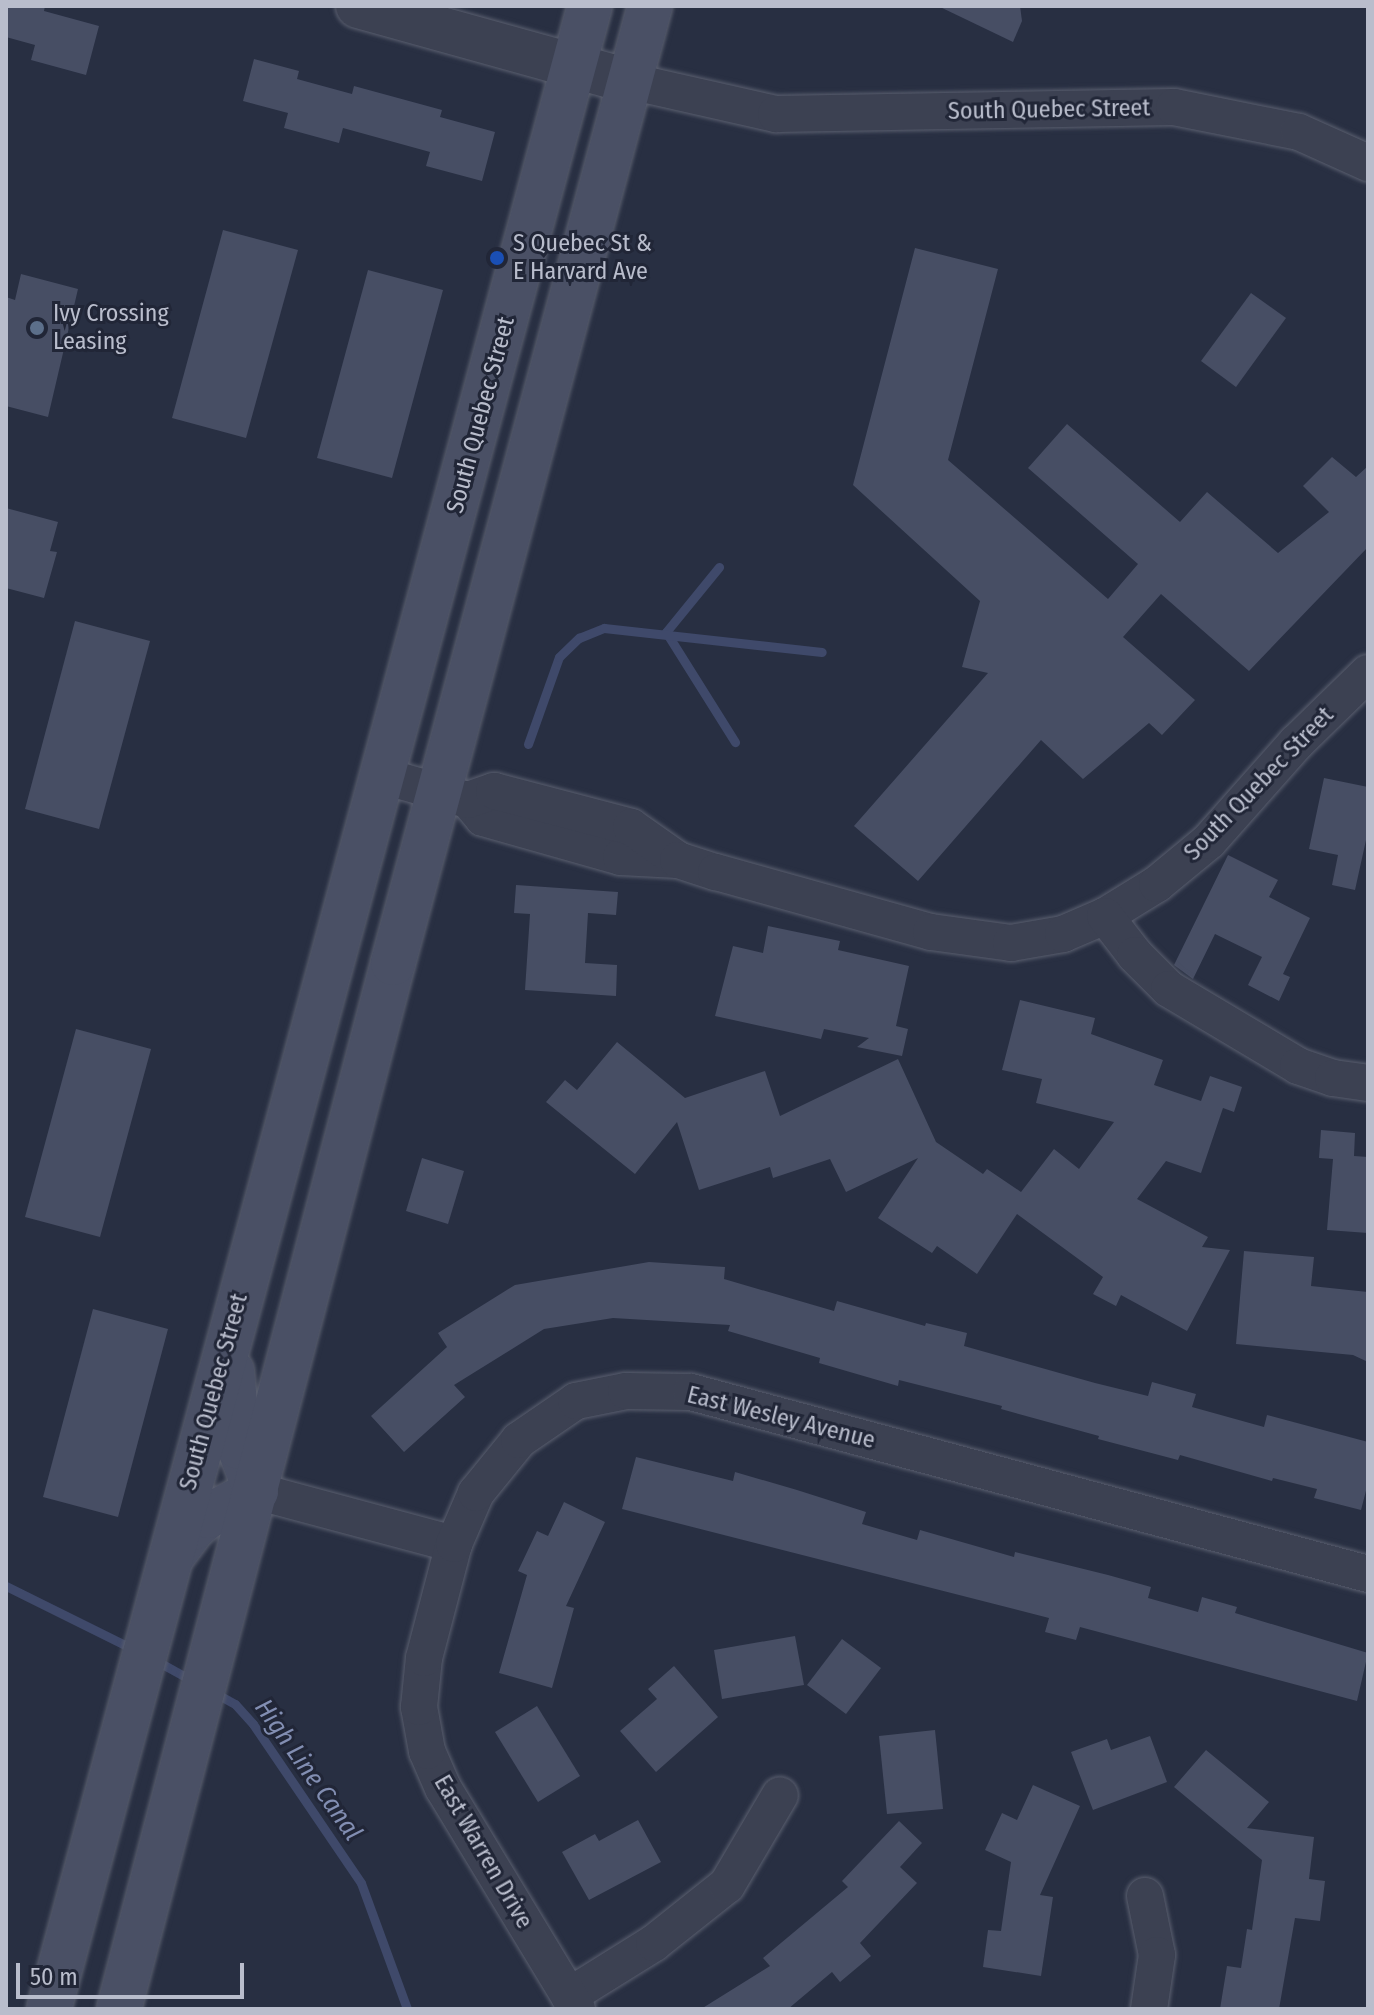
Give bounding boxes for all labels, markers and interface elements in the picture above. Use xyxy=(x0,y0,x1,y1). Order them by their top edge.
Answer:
street label: South Quebec Street xyxy=(948,94,1150,126)
place label: S Quebec St & E Harvard Ave xyxy=(513,230,652,286)
marker: S Quebec St & E Harvard Ave xyxy=(488,249,506,267)
place label: Ivy Crossing Leasing xyxy=(53,300,169,356)
street label: South Quebec Street xyxy=(441,314,521,516)
marker: Ivy Crossing Leasing xyxy=(28,319,46,337)
street label: South Quebec Street xyxy=(1178,701,1340,867)
street label: South Quebec Street xyxy=(174,1291,254,1493)
street label: East Wesley Avenue xyxy=(684,1381,878,1455)
water label: High Line Canal xyxy=(248,1693,368,1847)
street label: East Warren Drive xyxy=(427,1770,539,1934)
scale bar xyxy=(20,1947,248,1997)
text: 50 m xyxy=(30,1963,78,1991)

